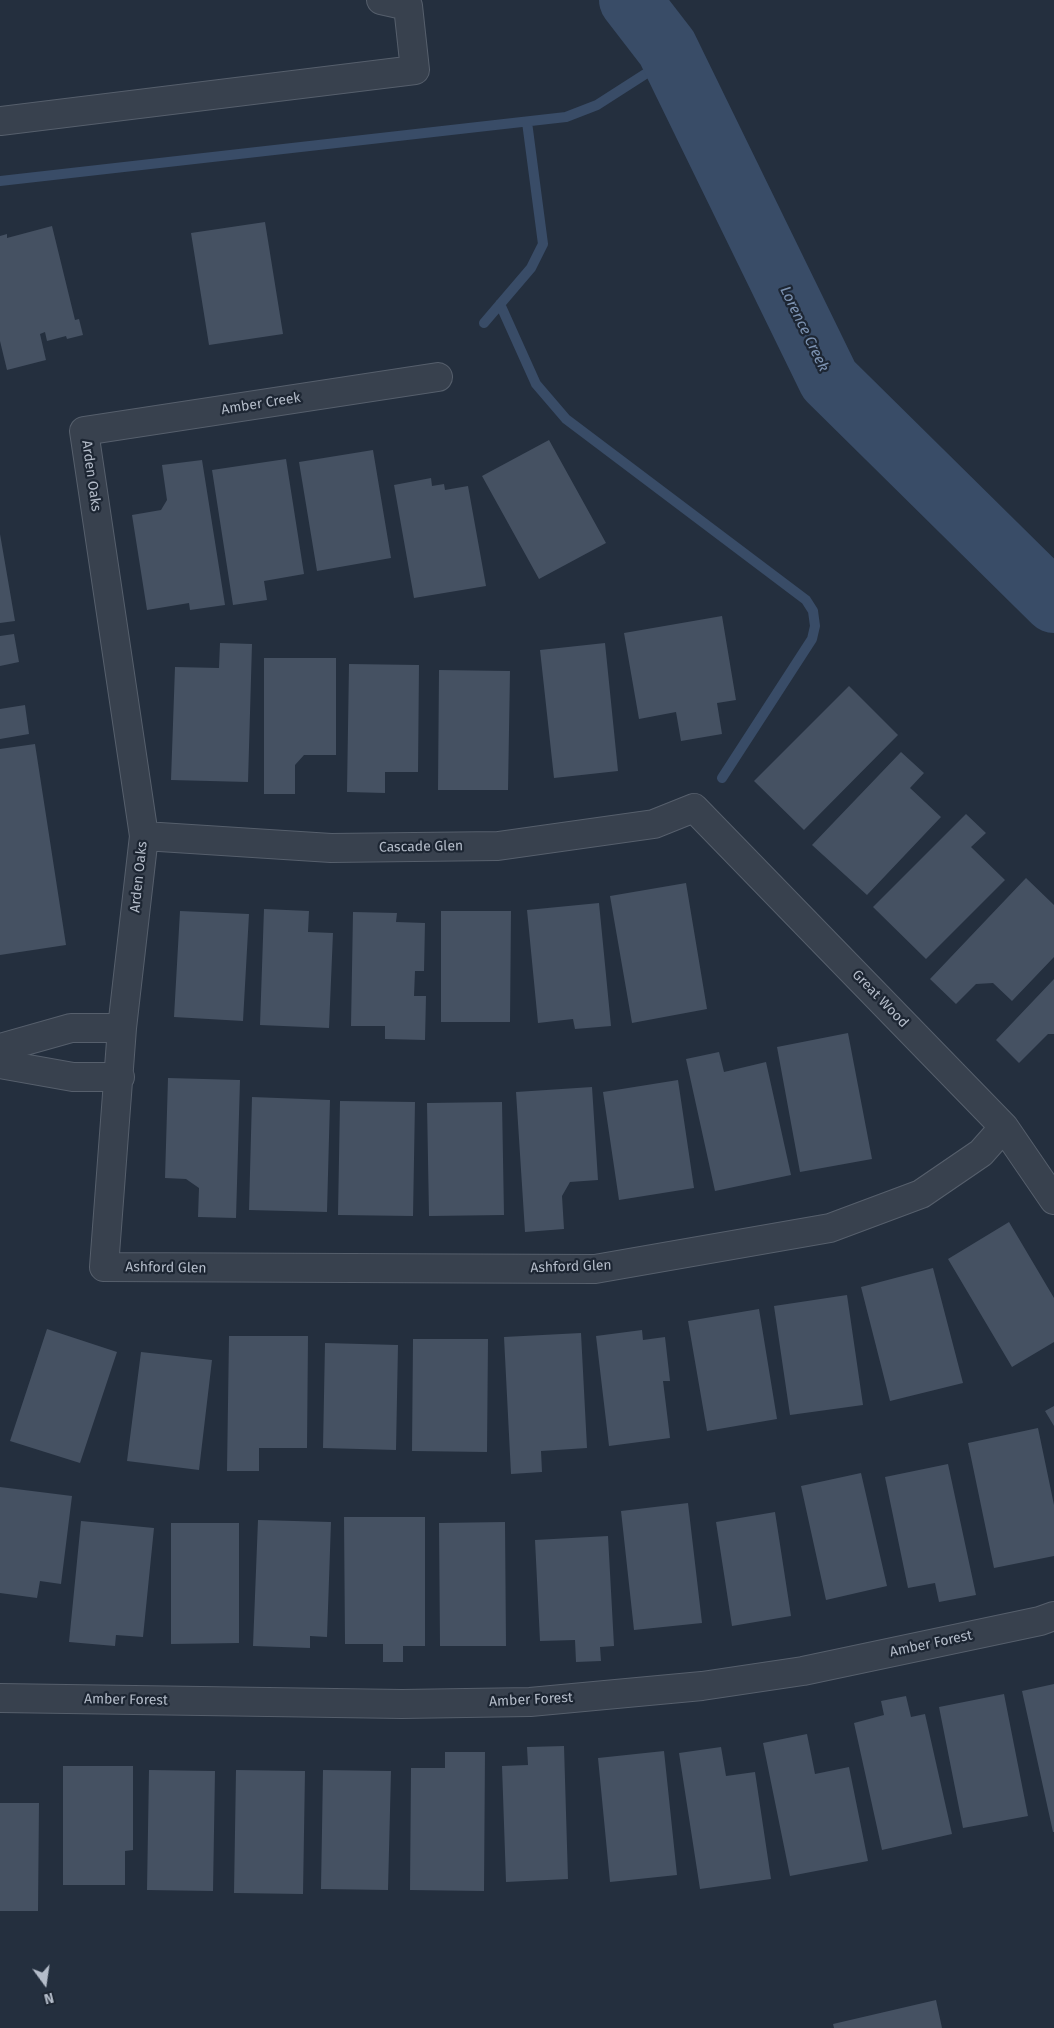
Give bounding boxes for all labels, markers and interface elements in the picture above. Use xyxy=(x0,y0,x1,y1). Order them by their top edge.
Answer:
water label: Lorence Creek xyxy=(776,283,832,375)
street label: Amber Creek xyxy=(220,389,302,419)
street label: Arden Oaks xyxy=(78,439,104,513)
street label: Cascade Glen xyxy=(379,838,463,856)
street label: Arden Oaks xyxy=(127,840,151,914)
street label: Great Wood xyxy=(848,967,912,1031)
street label: Ashford Glen xyxy=(530,1257,612,1277)
street label: Ashford Glen xyxy=(125,1259,207,1277)
street label: Amber Forest xyxy=(888,1627,974,1661)
street label: Amber Forest xyxy=(489,1689,573,1711)
street label: Amber Forest xyxy=(84,1691,168,1709)
north arrow xyxy=(20,1958,70,2008)
text: N xyxy=(42,1989,55,2007)

